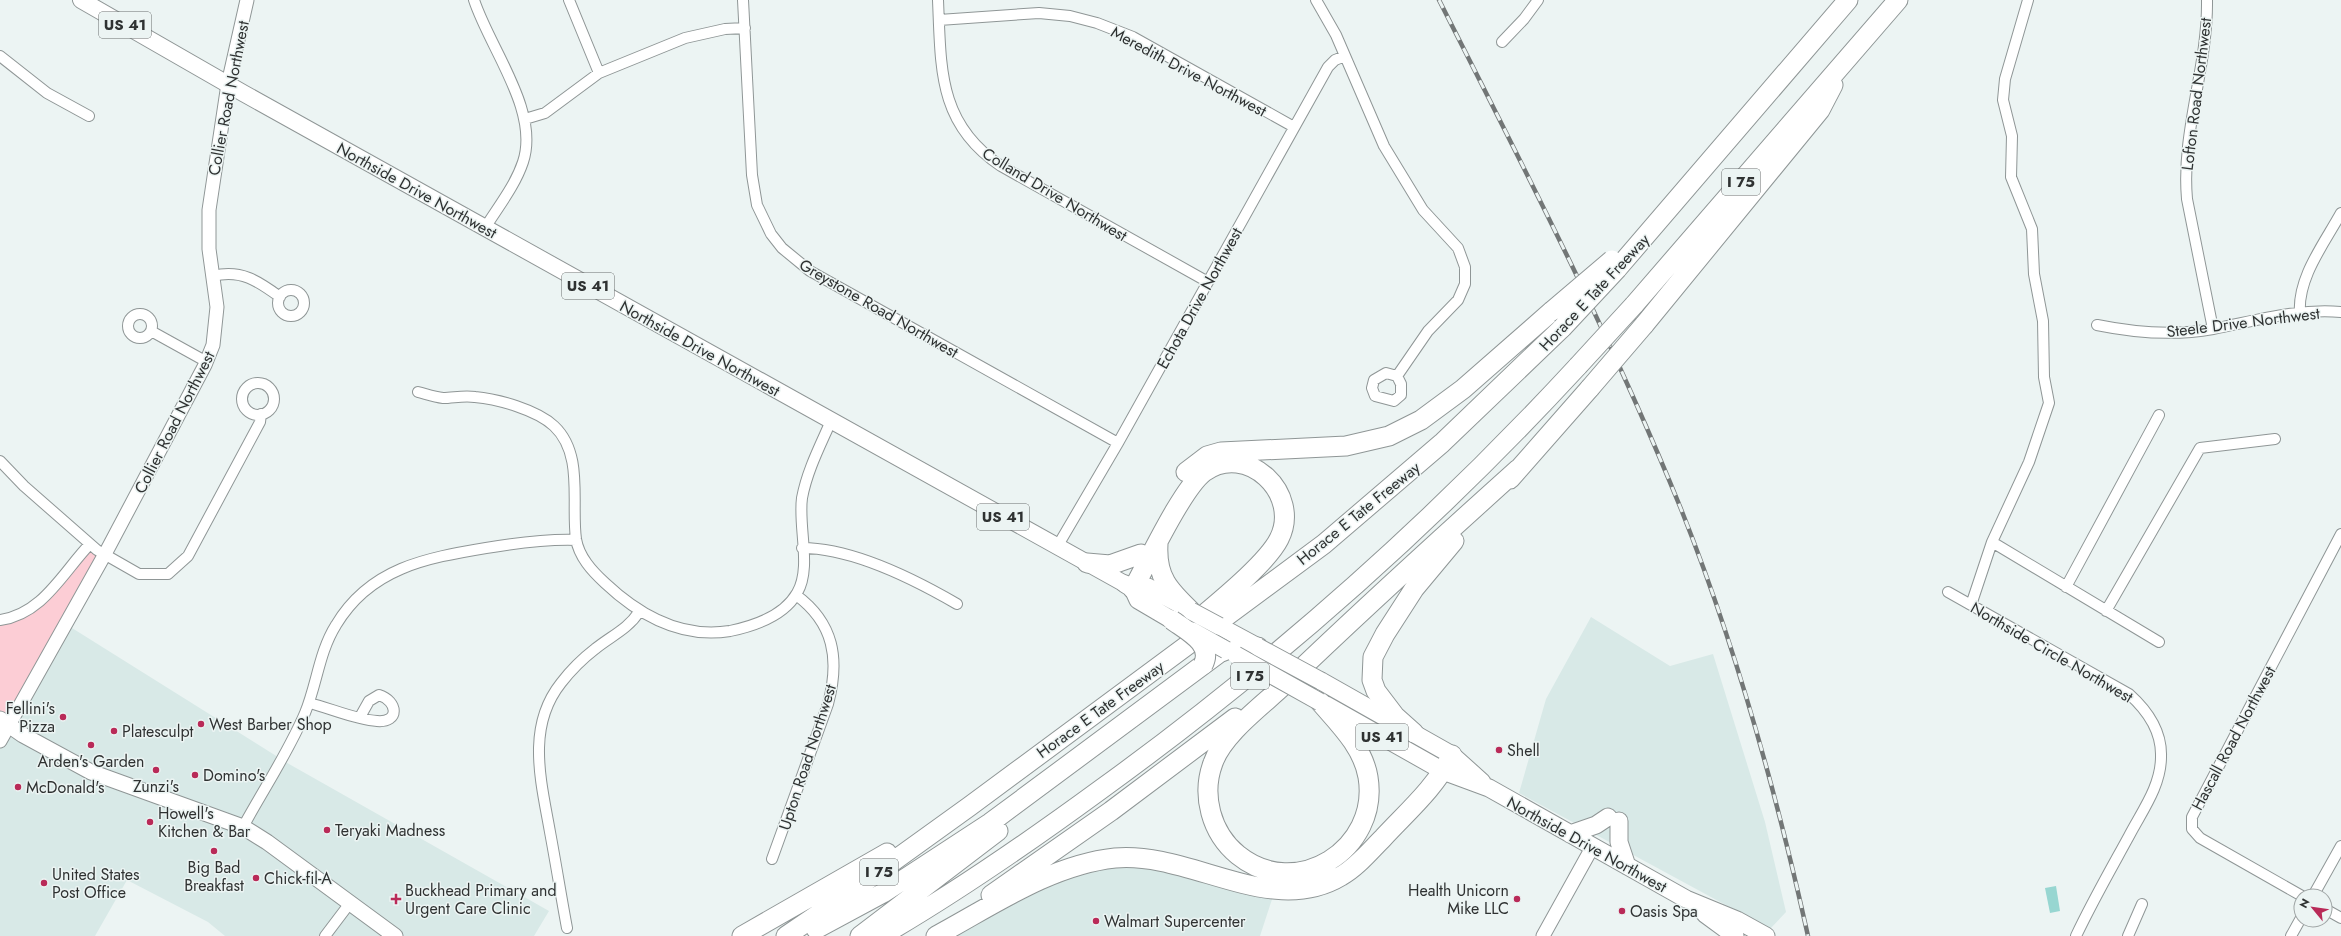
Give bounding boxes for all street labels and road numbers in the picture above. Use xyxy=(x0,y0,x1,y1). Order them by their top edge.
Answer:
road number: US 41 xyxy=(99,12,151,38)
street label: Lofton Road Northwest xyxy=(2176,16,2217,172)
street label: Collier Road Northwest xyxy=(202,19,255,177)
street label: Meredith Drive Northwest xyxy=(1107,21,1271,122)
street label: Northside Drive Northwest xyxy=(332,137,501,244)
street label: Colland Drive Northwest xyxy=(978,142,1132,247)
road number: I 75 xyxy=(1722,169,1760,195)
street label: Echota Drive Northwest xyxy=(1151,223,1248,373)
street label: Horace E Tate Freeway xyxy=(1534,228,1656,356)
street label: Greystone Road Northwest xyxy=(795,253,963,364)
road number: US 41 xyxy=(562,273,614,299)
street label: Northside Drive Northwest xyxy=(615,295,784,402)
street label: Steele Drive Northwest xyxy=(2165,302,2321,343)
street label: Collier Road Northwest xyxy=(129,347,220,497)
street label: Horace E Tate Freeway xyxy=(1292,456,1426,570)
road number: US 41 xyxy=(977,504,1029,530)
street label: Northside Circle Northwest xyxy=(1966,596,2137,709)
street label: Horace E Tate Freeway xyxy=(1032,655,1170,764)
street label: Hascall Road Northwest xyxy=(2186,662,2281,814)
road number: I 75 xyxy=(1231,663,1269,689)
street label: Upton Road Northwest xyxy=(773,681,842,833)
road number: US 41 xyxy=(1356,724,1408,750)
street label: Northside Drive Northwest xyxy=(1502,791,1671,898)
road number: I 75 xyxy=(860,859,898,885)

